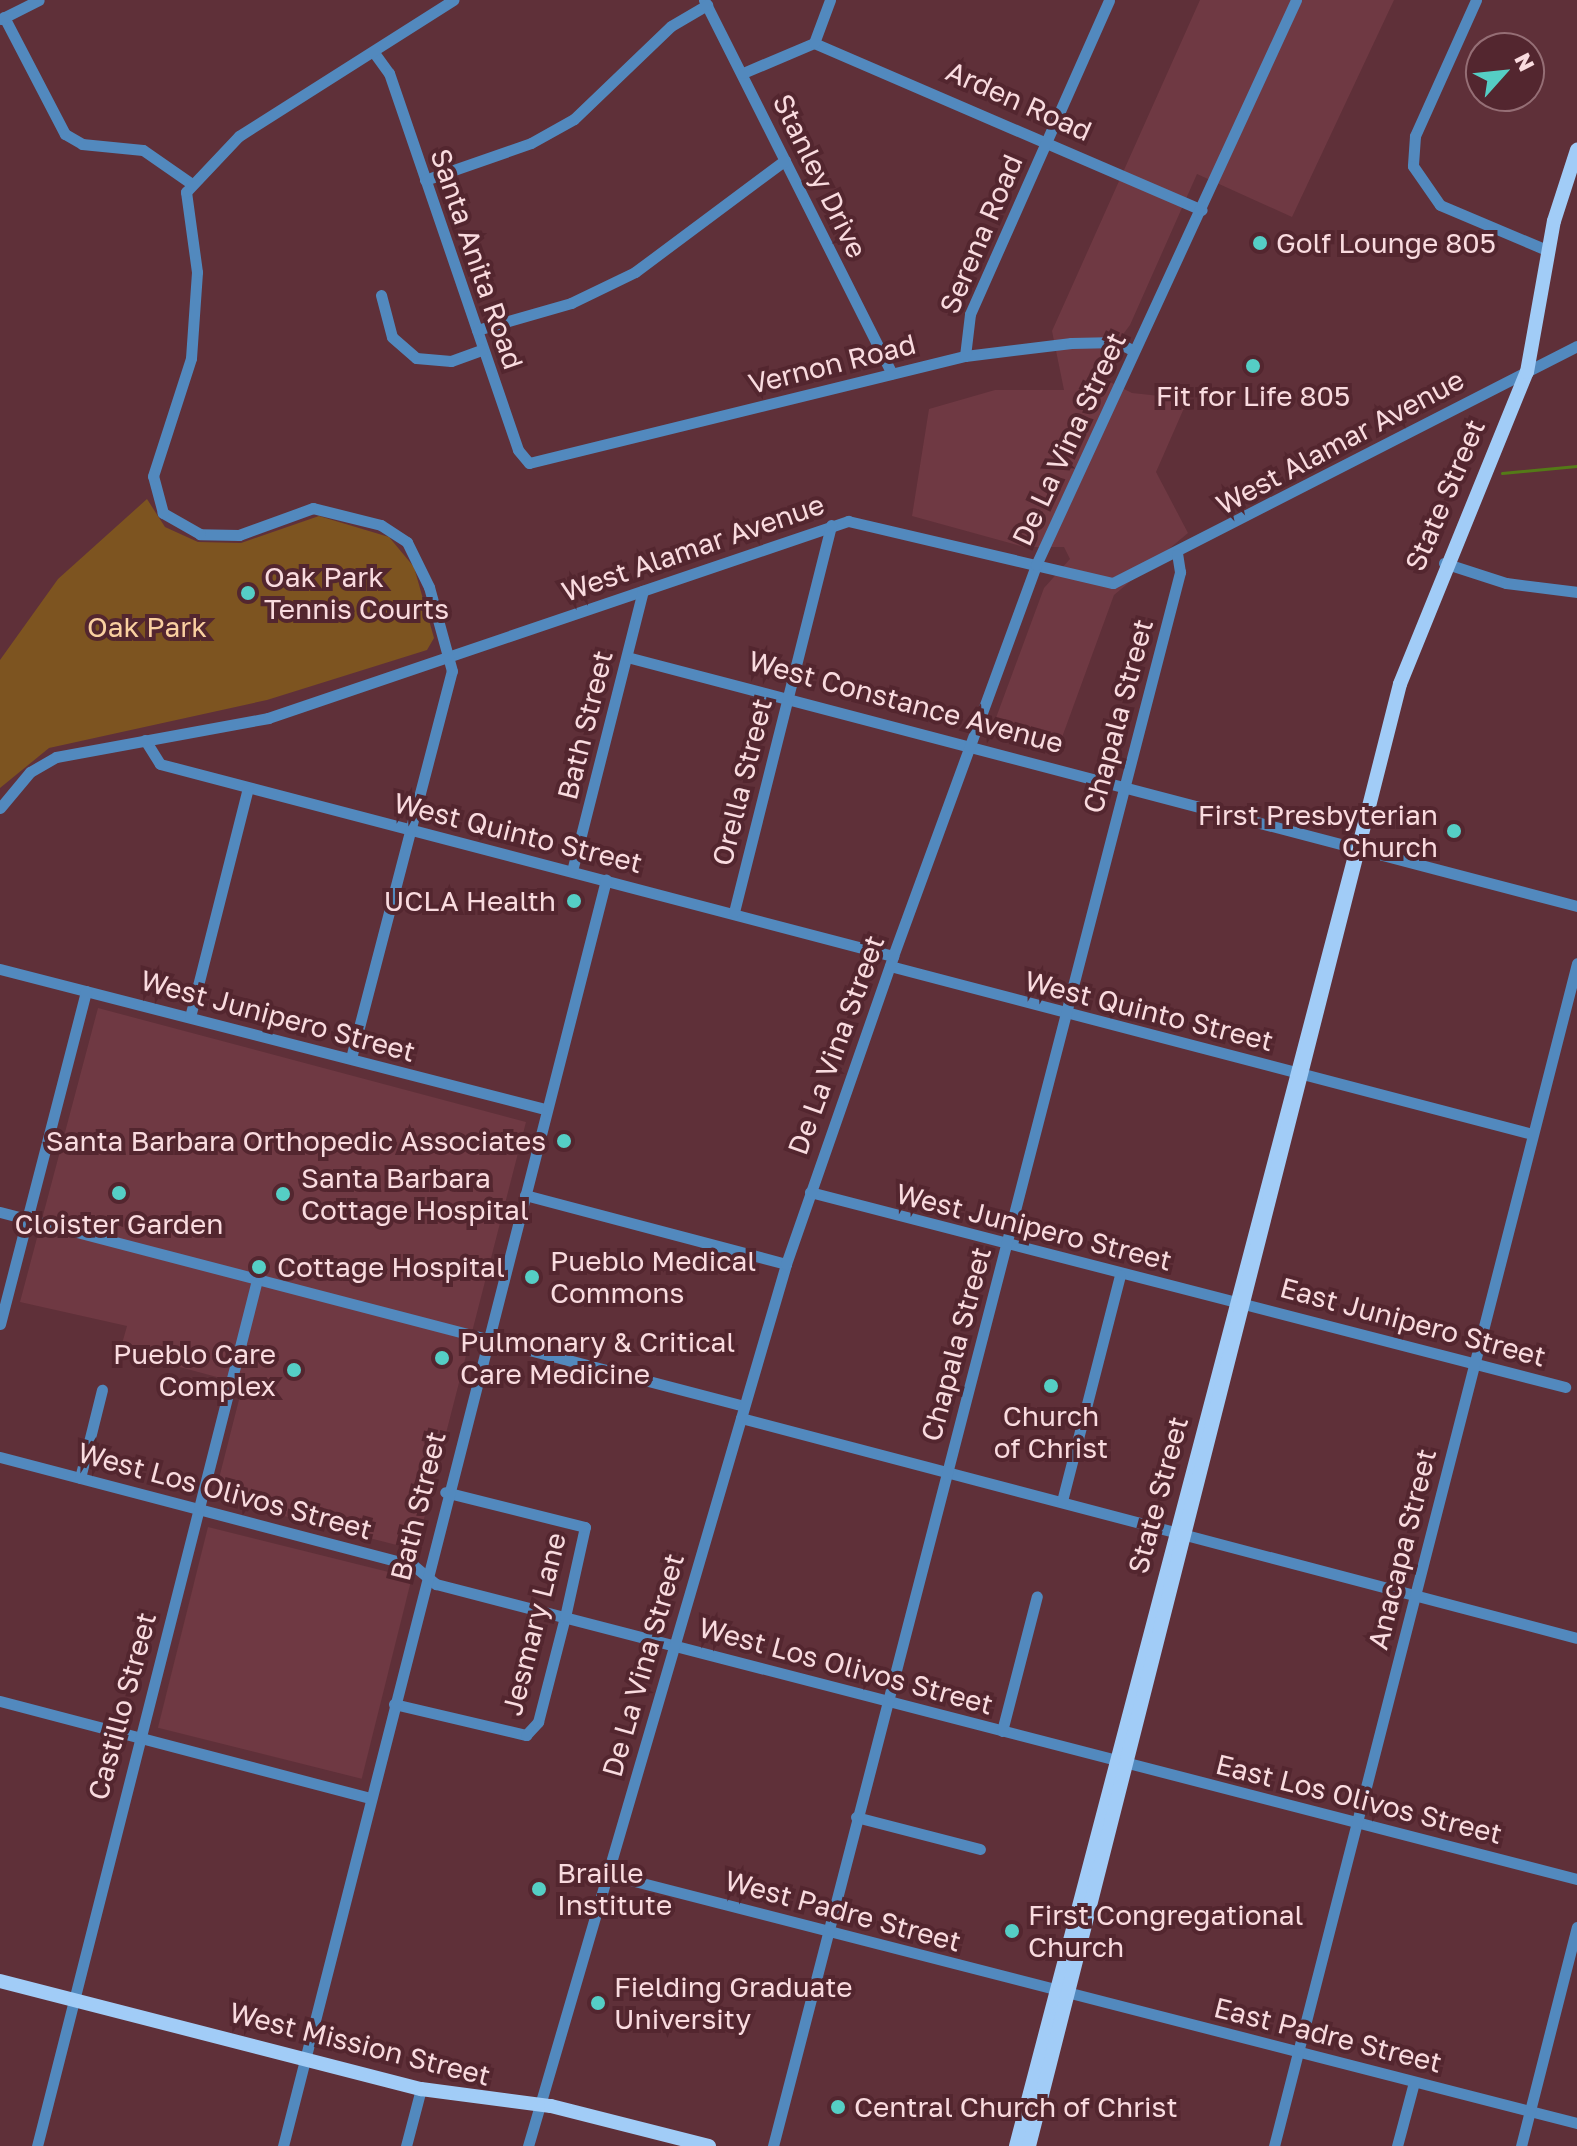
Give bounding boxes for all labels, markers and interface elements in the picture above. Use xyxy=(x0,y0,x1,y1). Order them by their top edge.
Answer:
north arrow xyxy=(1465,32,1545,112)
text: N xyxy=(1509,48,1541,75)
street label: Arden Road xyxy=(941,54,1097,148)
street label: Stanley Drive xyxy=(766,89,874,263)
street label: Santa Anita Road xyxy=(424,144,530,374)
street label: Serena Road xyxy=(932,149,1030,319)
place label: Golf Lounge 805 xyxy=(1276,226,1496,260)
marker: Golf Lounge 805 xyxy=(1251,234,1269,252)
street label: Vernon Road xyxy=(745,327,919,401)
street label: De La Vina Street xyxy=(1005,327,1133,551)
marker: Fit for Life 805 xyxy=(1244,357,1262,375)
street label: West Alamar Avenue xyxy=(1211,363,1469,521)
place label: Fit for Life 805 xyxy=(1156,379,1350,413)
street label: State Street xyxy=(1398,414,1492,576)
street label: West Alamar Avenue xyxy=(557,487,829,609)
place label: Oak Park Tennis Courts xyxy=(264,560,449,626)
marker: Oak Park Tennis Courts xyxy=(239,584,257,602)
park label: Oak Park xyxy=(87,610,207,644)
street label: Chapala Street xyxy=(1076,615,1160,817)
street label: West Constance Avenue xyxy=(745,644,1067,760)
street label: Bath Street xyxy=(550,647,620,803)
street label: Orella Street xyxy=(705,695,779,869)
street label: West Quinto Street xyxy=(390,786,646,880)
place label: First Presbyterian Church xyxy=(1198,798,1438,864)
marker: First Presbyterian Church xyxy=(1445,822,1463,840)
place label: UCLA Health xyxy=(384,884,556,918)
marker: UCLA Health xyxy=(563,890,585,912)
street label: De La Vina Street xyxy=(781,931,891,1159)
street label: West Junipero Street xyxy=(137,963,419,1069)
street label: West Quinto Street xyxy=(1021,964,1277,1058)
place label: Santa Barbara Orthopedic Associates xyxy=(46,1124,546,1158)
marker: Santa Barbara Orthopedic Associates xyxy=(553,1130,575,1152)
place label: Santa Barbara Cottage Hospital xyxy=(301,1161,529,1227)
street label: West Junipero Street xyxy=(893,1176,1175,1278)
marker: Cloister Garden xyxy=(108,1182,130,1204)
marker: Santa Barbara Cottage Hospital xyxy=(272,1183,294,1205)
place label: Cloister Garden xyxy=(14,1207,224,1241)
street label: Chapala Street xyxy=(914,1243,998,1445)
place label: Pueblo Medical Commons xyxy=(550,1244,756,1310)
place label: Cottage Hospital xyxy=(277,1250,505,1284)
marker: Cottage Hospital xyxy=(248,1256,270,1278)
marker: Pueblo Medical Commons xyxy=(521,1266,543,1288)
street label: East Junipero Street xyxy=(1276,1270,1550,1374)
place label: Pulmonary & Critical Care Medicine xyxy=(460,1325,735,1391)
place label: Pueblo Care Complex xyxy=(113,1337,276,1403)
marker: Pulmonary & Critical Care Medicine xyxy=(431,1347,453,1369)
marker: Pueblo Care Complex xyxy=(283,1359,305,1381)
marker: Church of Christ xyxy=(1042,1377,1060,1395)
place label: Church of Christ xyxy=(994,1399,1108,1465)
street label: State Street xyxy=(1121,1413,1195,1577)
street label: Bath Street xyxy=(383,1428,453,1584)
street label: West Los Olivos Street xyxy=(74,1436,376,1546)
street label: Anacapa Street xyxy=(1361,1445,1443,1653)
street label: Jesmary Lane xyxy=(495,1529,573,1719)
street label: De La Vina Street xyxy=(595,1549,691,1781)
street label: Castillo Street xyxy=(81,1609,163,1803)
street label: West Los Olivos Street xyxy=(695,1611,997,1721)
street label: East Los Olivos Street xyxy=(1212,1747,1506,1851)
place label: Braille Institute xyxy=(557,1856,672,1922)
street label: West Padre Street xyxy=(721,1863,965,1959)
marker: Braille Institute xyxy=(528,1878,550,1900)
place label: First Congregational Church xyxy=(1028,1898,1304,1964)
marker: First Congregational Church xyxy=(1003,1922,1021,1940)
place label: Fielding Graduate University xyxy=(614,1970,853,2036)
street label: East Padre Street xyxy=(1211,1990,1445,2080)
marker: Fielding Graduate University xyxy=(589,1994,607,2012)
street label: West Mission Street xyxy=(226,1995,494,2093)
place label: Central Church of Christ xyxy=(854,2090,1178,2124)
marker: Central Church of Christ xyxy=(829,2098,847,2116)

